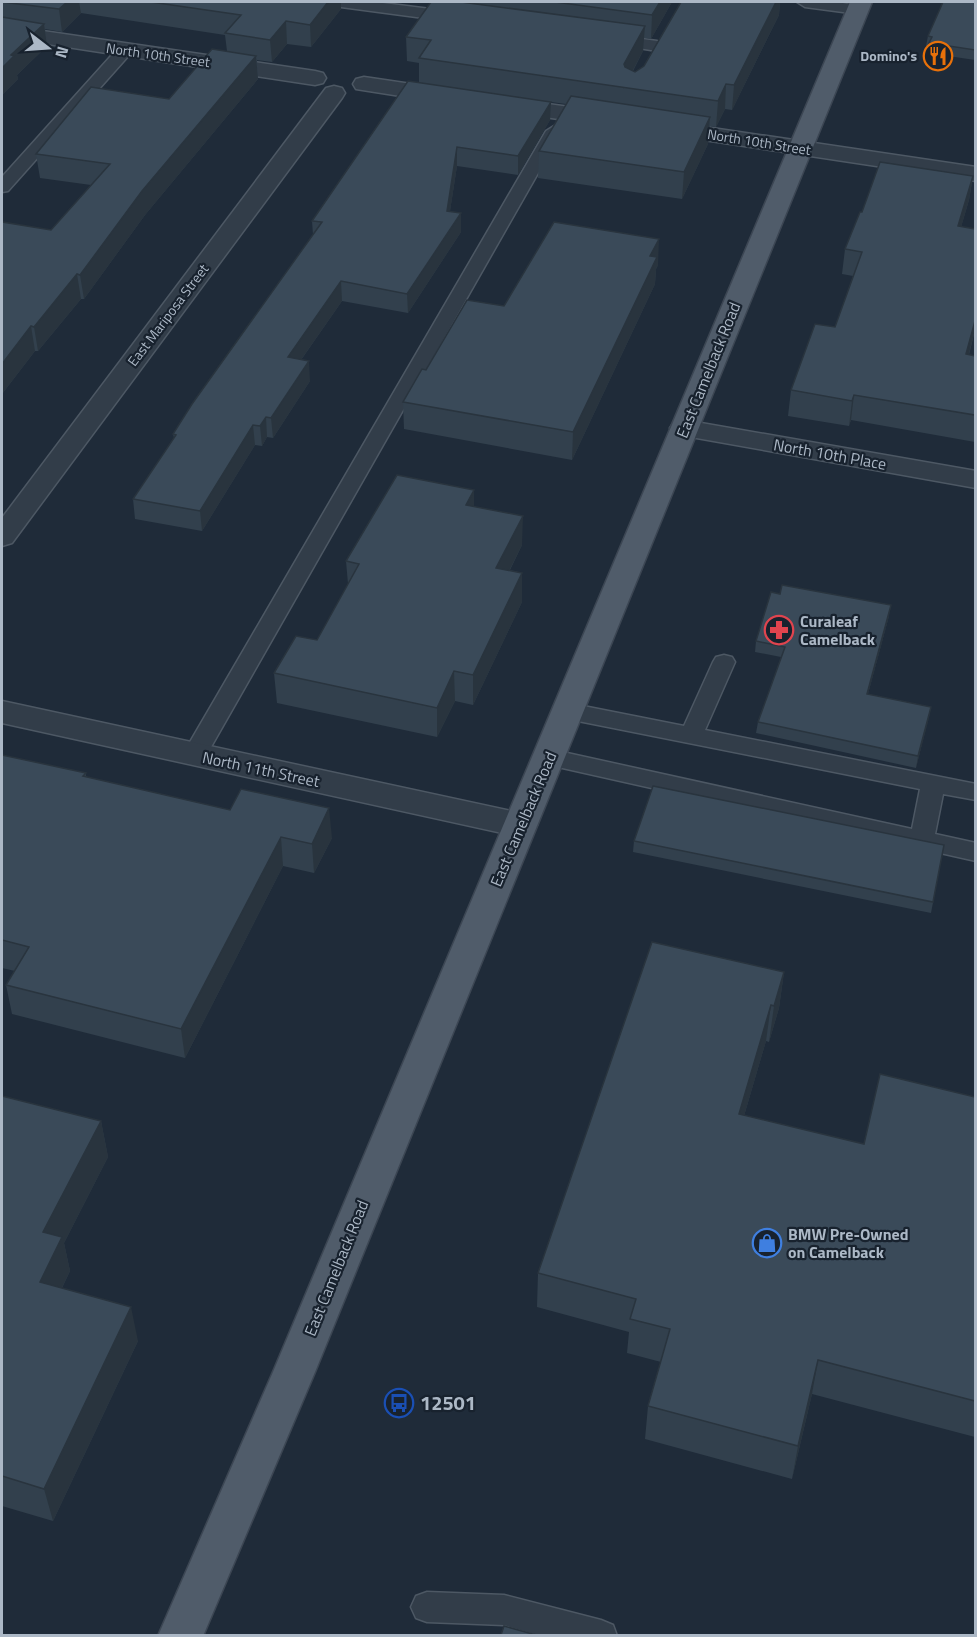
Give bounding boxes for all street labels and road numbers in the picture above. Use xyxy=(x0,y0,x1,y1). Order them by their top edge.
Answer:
street label: North 10th Street xyxy=(105,37,211,72)
street label: North 10th Street xyxy=(706,123,812,160)
street label: East Mariposa Street xyxy=(122,259,213,370)
street label: East Camelback Road xyxy=(670,298,746,442)
street label: North 10th Place xyxy=(772,432,888,476)
street label: North 11th Street xyxy=(200,745,322,793)
street label: East Camelback Road xyxy=(484,748,562,890)
street label: East Camelback Road xyxy=(298,1196,374,1340)

